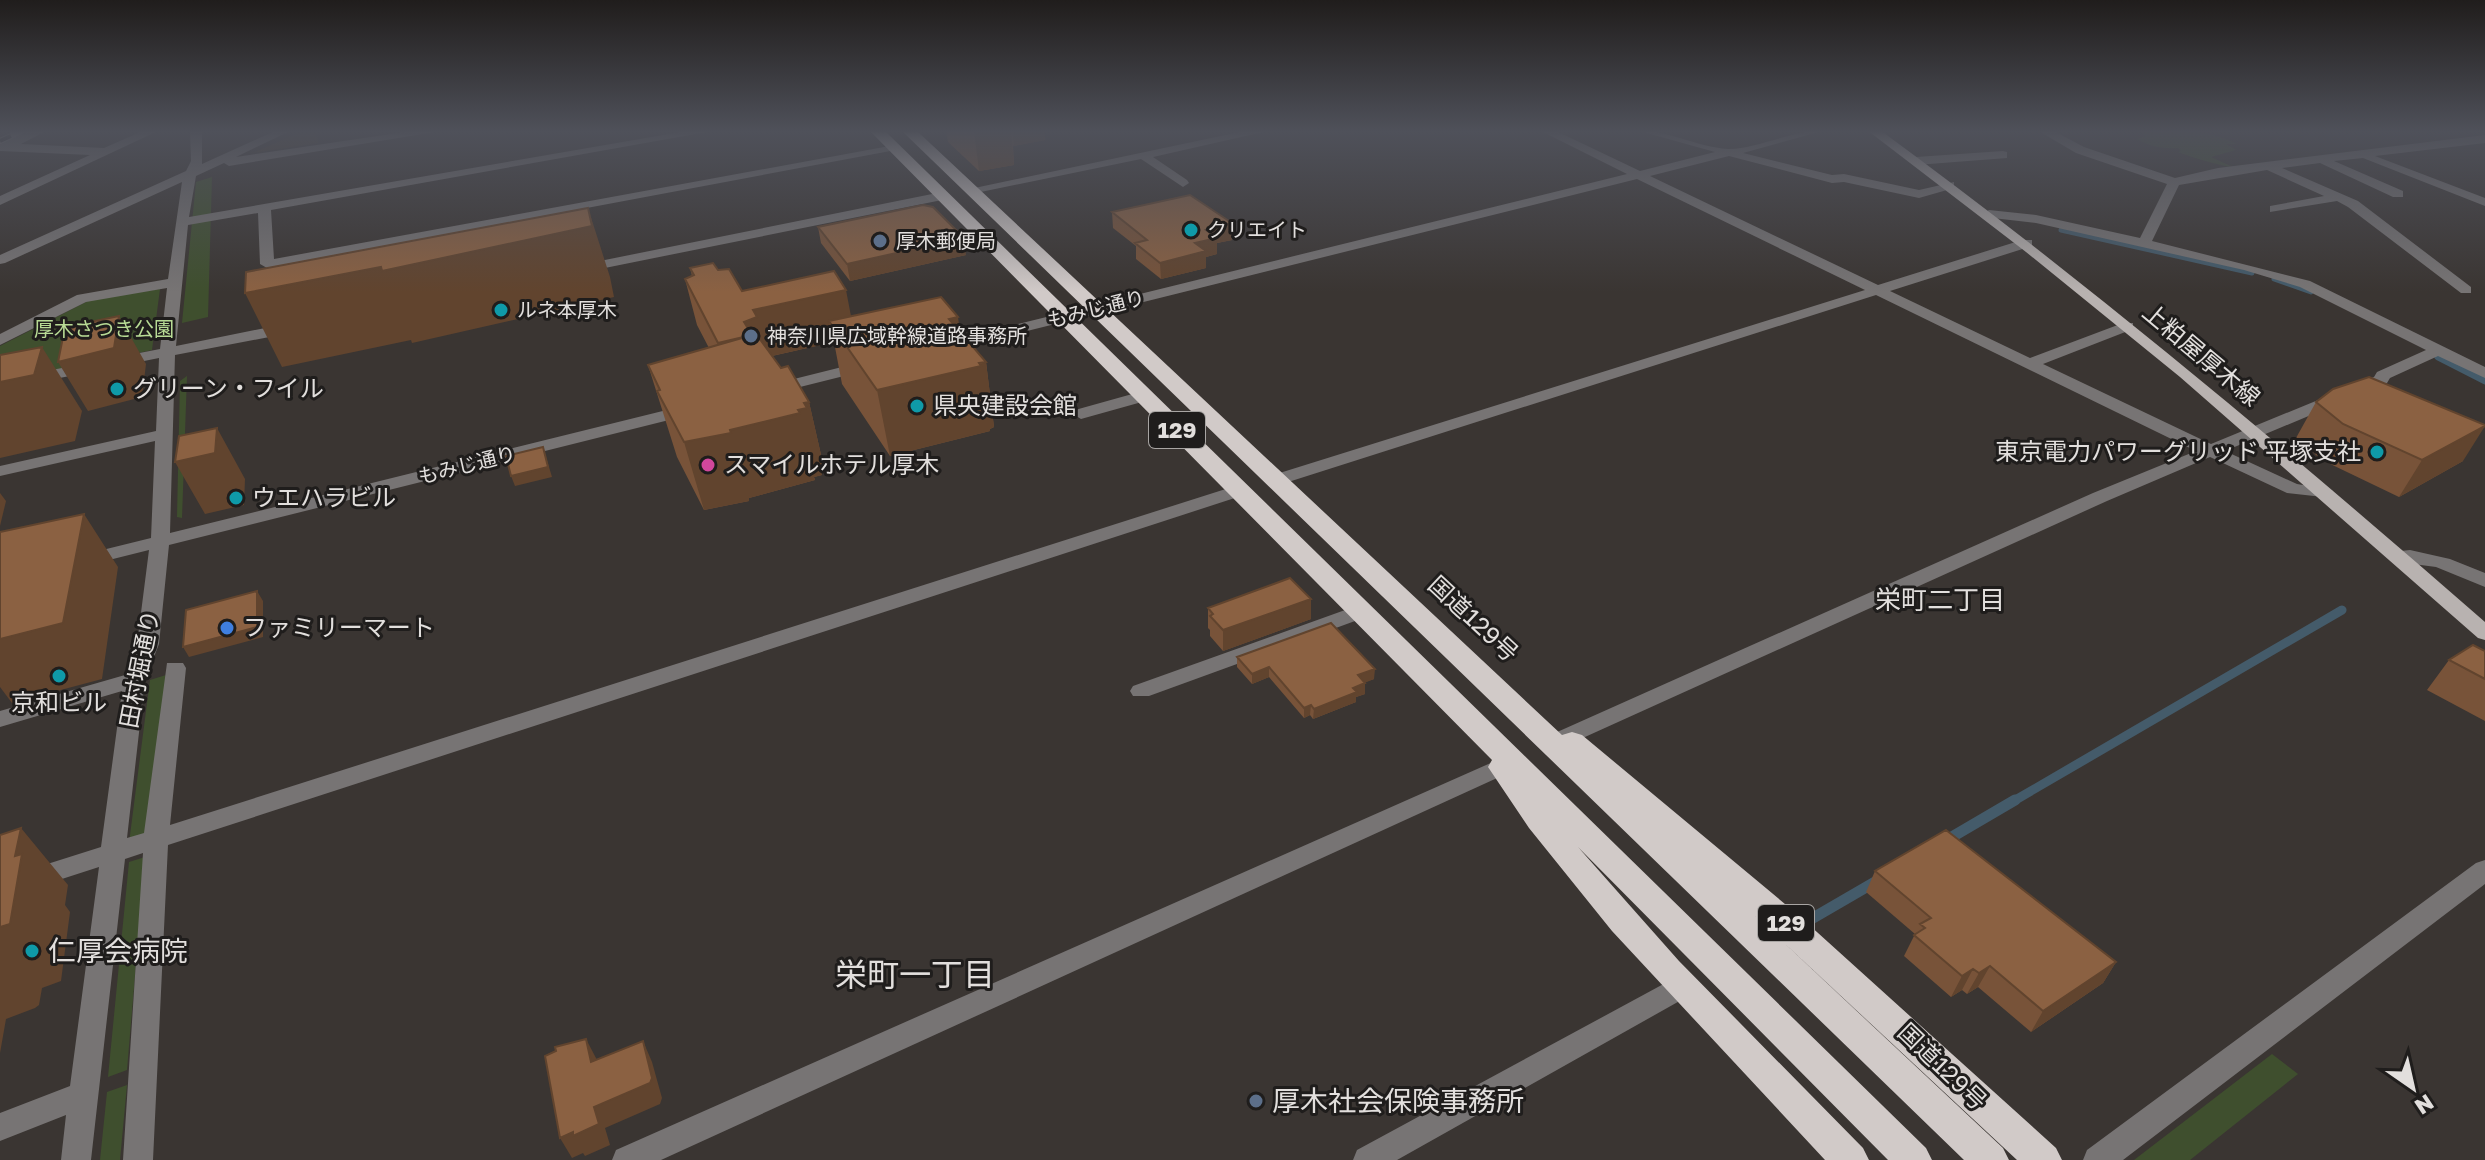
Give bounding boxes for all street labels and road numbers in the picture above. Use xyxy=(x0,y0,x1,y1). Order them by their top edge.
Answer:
street label: もみじ通り xyxy=(1044,284,1147,332)
street label: 上粕屋厚木線 xyxy=(2137,296,2266,411)
road number: 129 xyxy=(1149,412,1205,448)
street label: もみじ通り xyxy=(415,440,518,488)
street label: 国道129号 xyxy=(1423,569,1525,667)
street label: 田村堀通り xyxy=(113,607,164,730)
road number: 129 xyxy=(1758,905,1814,941)
street label: 国道129号 xyxy=(1893,1017,1993,1115)

